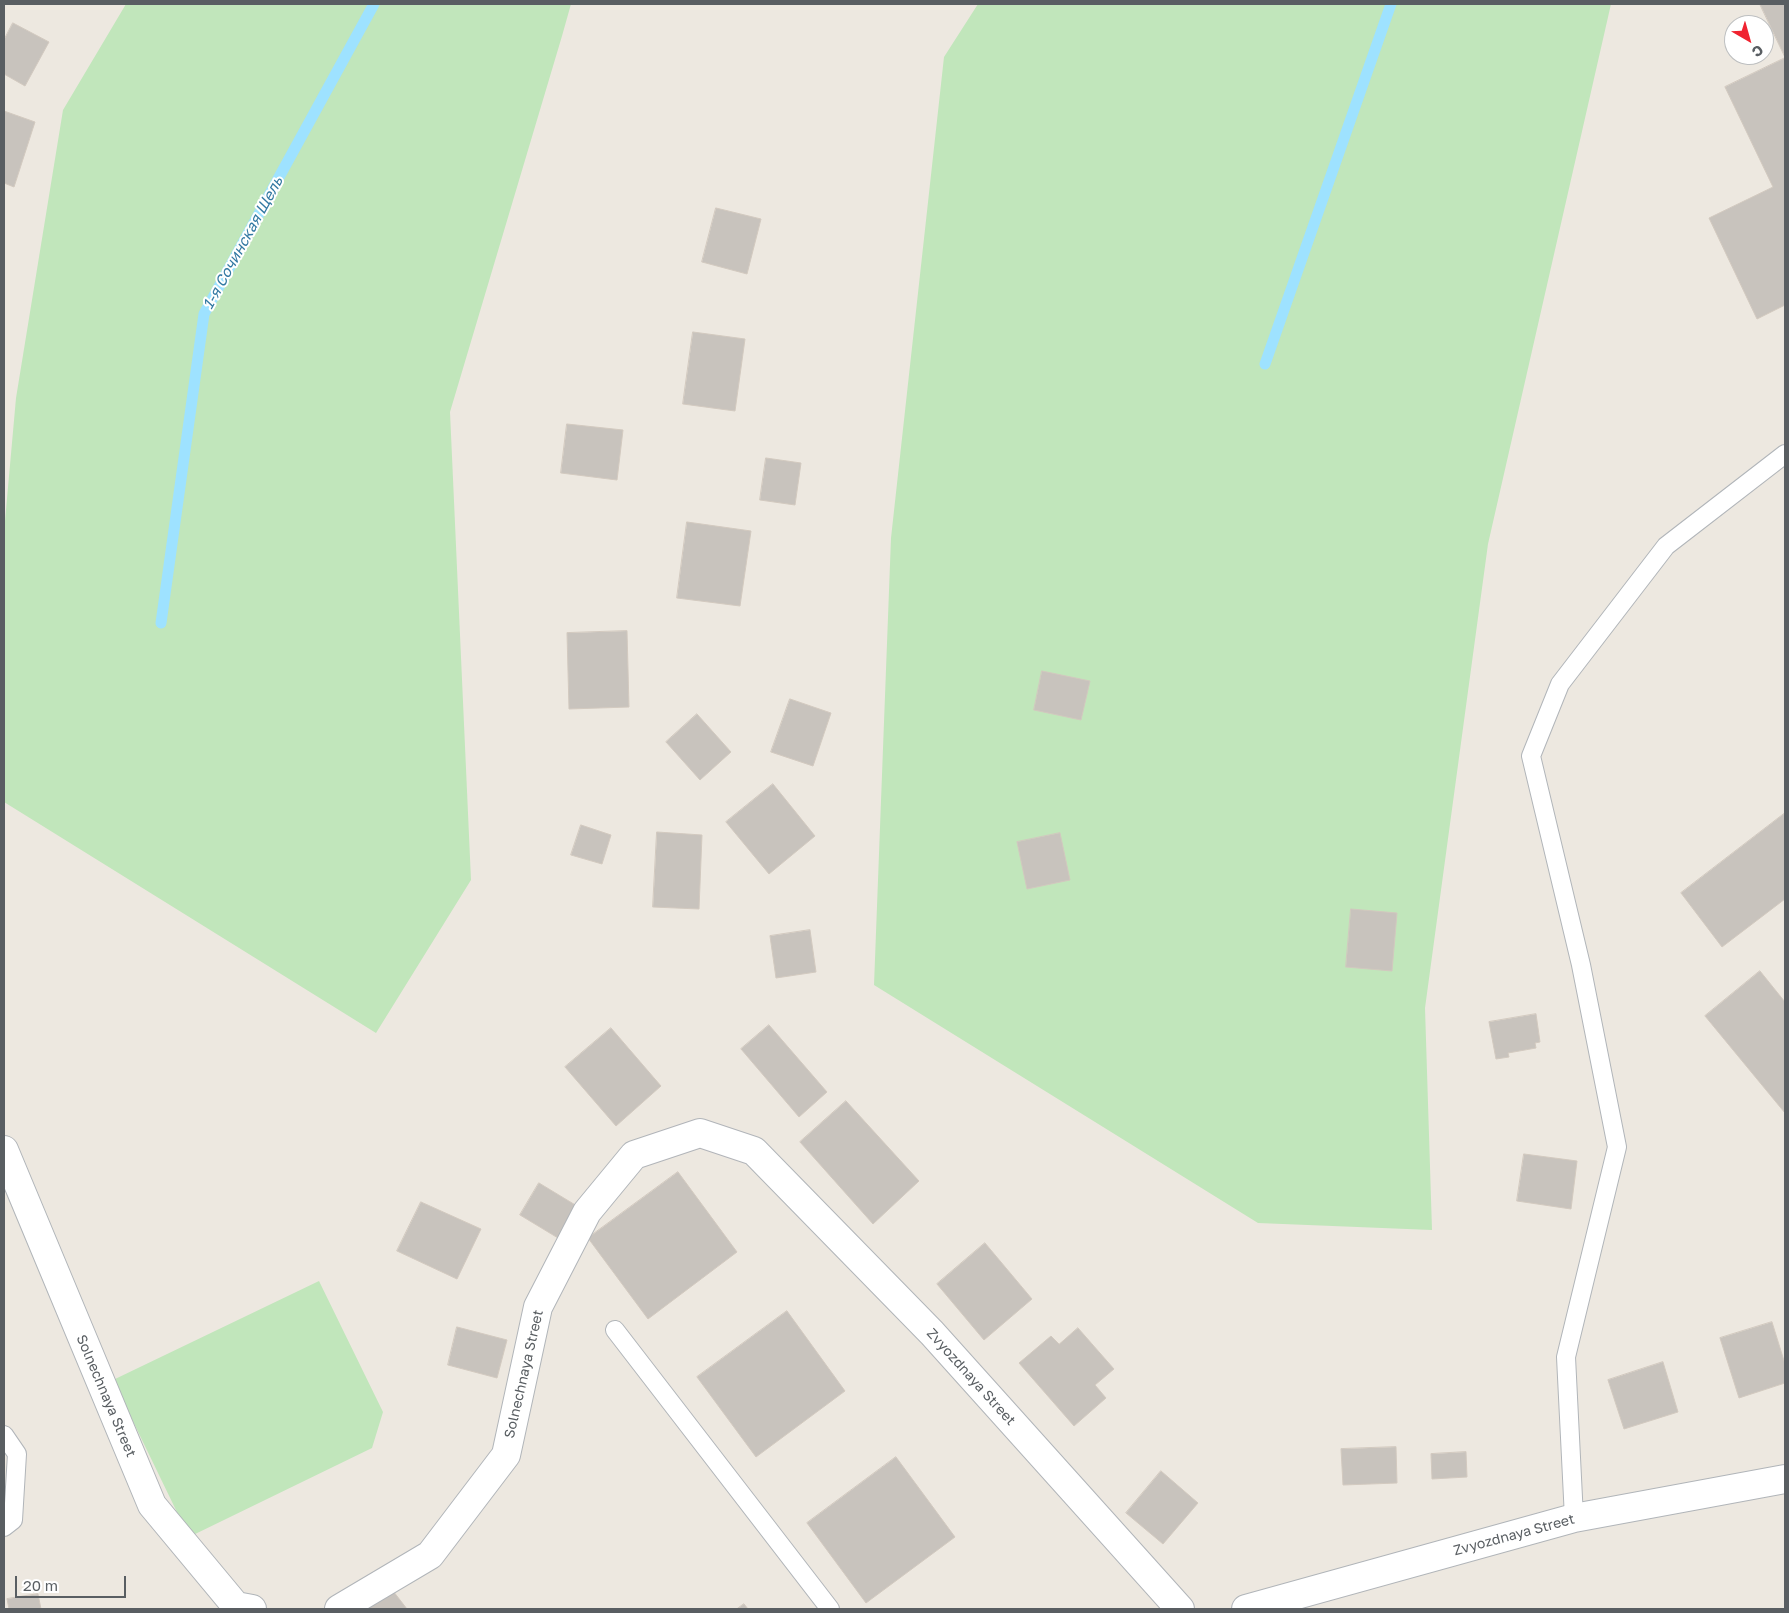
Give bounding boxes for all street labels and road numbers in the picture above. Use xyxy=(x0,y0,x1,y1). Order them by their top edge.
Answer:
street label: Solnechnaya Street xyxy=(501,1308,547,1440)
street label: Zvyozdnaya Street xyxy=(923,1325,1019,1429)
street label: Solnechnaya Street xyxy=(73,1332,139,1460)
street label: Zvyozdnaya Street xyxy=(1452,1511,1576,1559)

